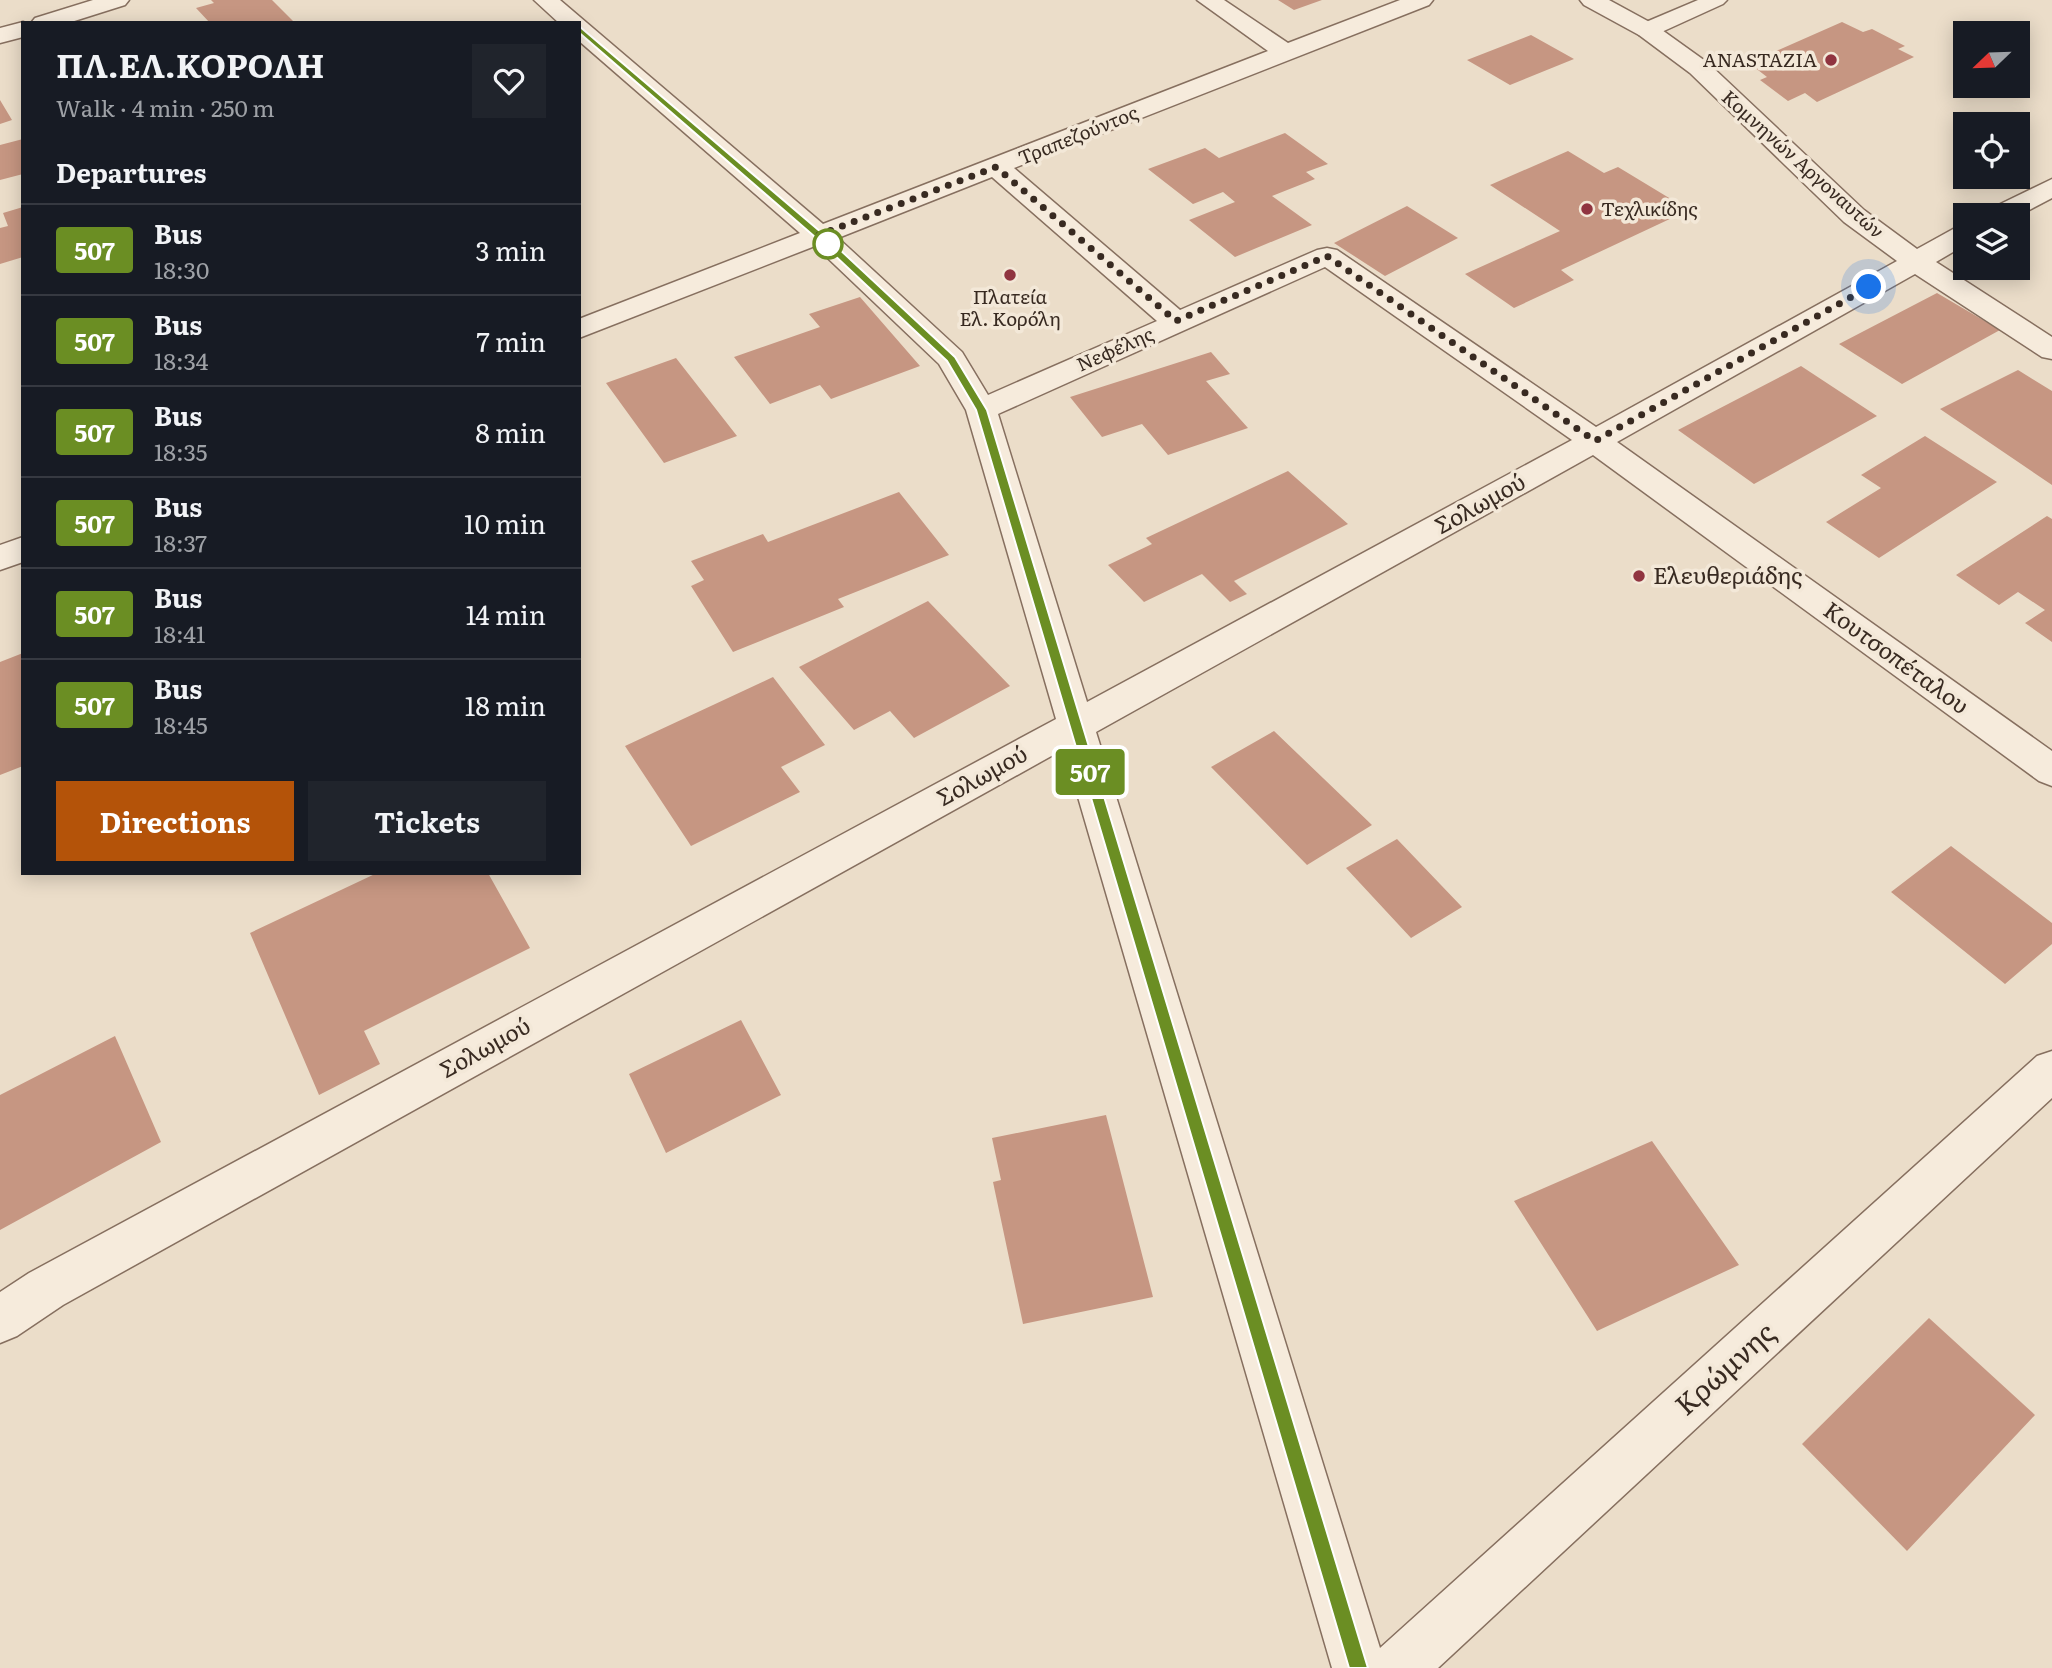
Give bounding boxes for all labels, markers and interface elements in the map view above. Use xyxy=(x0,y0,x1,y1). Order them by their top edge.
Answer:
north arrow xyxy=(1953,21,2030,98)
map controls xyxy=(1953,21,2030,280)
text: ΠΛ.ΕΛ.ΚΟΡΟΛΗ xyxy=(56,39,324,88)
button: heart xyxy=(472,44,546,118)
place label: ANASTAZIA xyxy=(1703,45,1817,73)
marker: ANASTAZIA xyxy=(1823,52,1839,68)
street label: Κομνηνών Αργοναυτών xyxy=(1716,83,1891,244)
text: Walk · 4 min · 250 m xyxy=(56,90,275,124)
street label: Τραπεζούντος xyxy=(1014,97,1142,171)
button: locate xyxy=(1953,112,2030,189)
text: Departures xyxy=(56,152,207,191)
place label: Τεχλικίδης xyxy=(1601,194,1698,222)
marker: Τεχλικίδης xyxy=(1579,201,1595,217)
button: layers xyxy=(1953,203,2030,280)
text: Bus xyxy=(154,213,202,252)
unlabelled marker xyxy=(813,229,843,259)
text: 3 min xyxy=(476,230,546,269)
text: 507 xyxy=(74,232,115,267)
text: 18:30 xyxy=(154,252,209,286)
marker: Πλατεία Ελ. Κορόλη xyxy=(1002,267,1018,283)
your location xyxy=(1851,269,1886,304)
place label: Πλατεία Ελ. Κορόλη xyxy=(959,282,1061,332)
text: Bus xyxy=(154,304,202,343)
street label: Νεφέλης xyxy=(1072,319,1158,377)
text: 7 min xyxy=(477,321,546,360)
text: 507 xyxy=(74,323,115,358)
text: 18:34 xyxy=(154,343,209,377)
text: Bus xyxy=(154,395,202,434)
text: 8 min xyxy=(475,412,546,451)
text: 507 xyxy=(74,414,115,449)
text: 18:35 xyxy=(154,434,208,468)
street label: Σολωμού xyxy=(1427,463,1531,541)
text: Bus xyxy=(154,486,202,525)
text: 10 min xyxy=(464,503,546,542)
text: 507 xyxy=(74,505,115,540)
text: 18:37 xyxy=(154,525,207,559)
place label: Ελευθεριάδης xyxy=(1653,557,1803,591)
marker: Ελευθεριάδης xyxy=(1631,568,1647,584)
text: Bus xyxy=(154,577,202,616)
street label: Κουτσοπέταλου xyxy=(1817,592,1977,721)
text: 14 min xyxy=(466,594,546,633)
text: 507 xyxy=(74,596,115,631)
text: 18:41 xyxy=(154,616,205,650)
text: Bus xyxy=(154,668,202,707)
text: 18 min xyxy=(465,685,546,724)
text: 507 xyxy=(74,687,115,722)
text: 18:45 xyxy=(154,707,208,741)
street label: Σολωμού xyxy=(929,735,1033,813)
line badge: 507 xyxy=(1050,749,1130,795)
text: 507 xyxy=(1070,754,1110,789)
button: Directions xyxy=(56,781,294,861)
button: Tickets xyxy=(308,781,546,861)
street label: Σολωμού xyxy=(432,1007,536,1085)
street label: Κρώμνης xyxy=(1664,1311,1783,1424)

